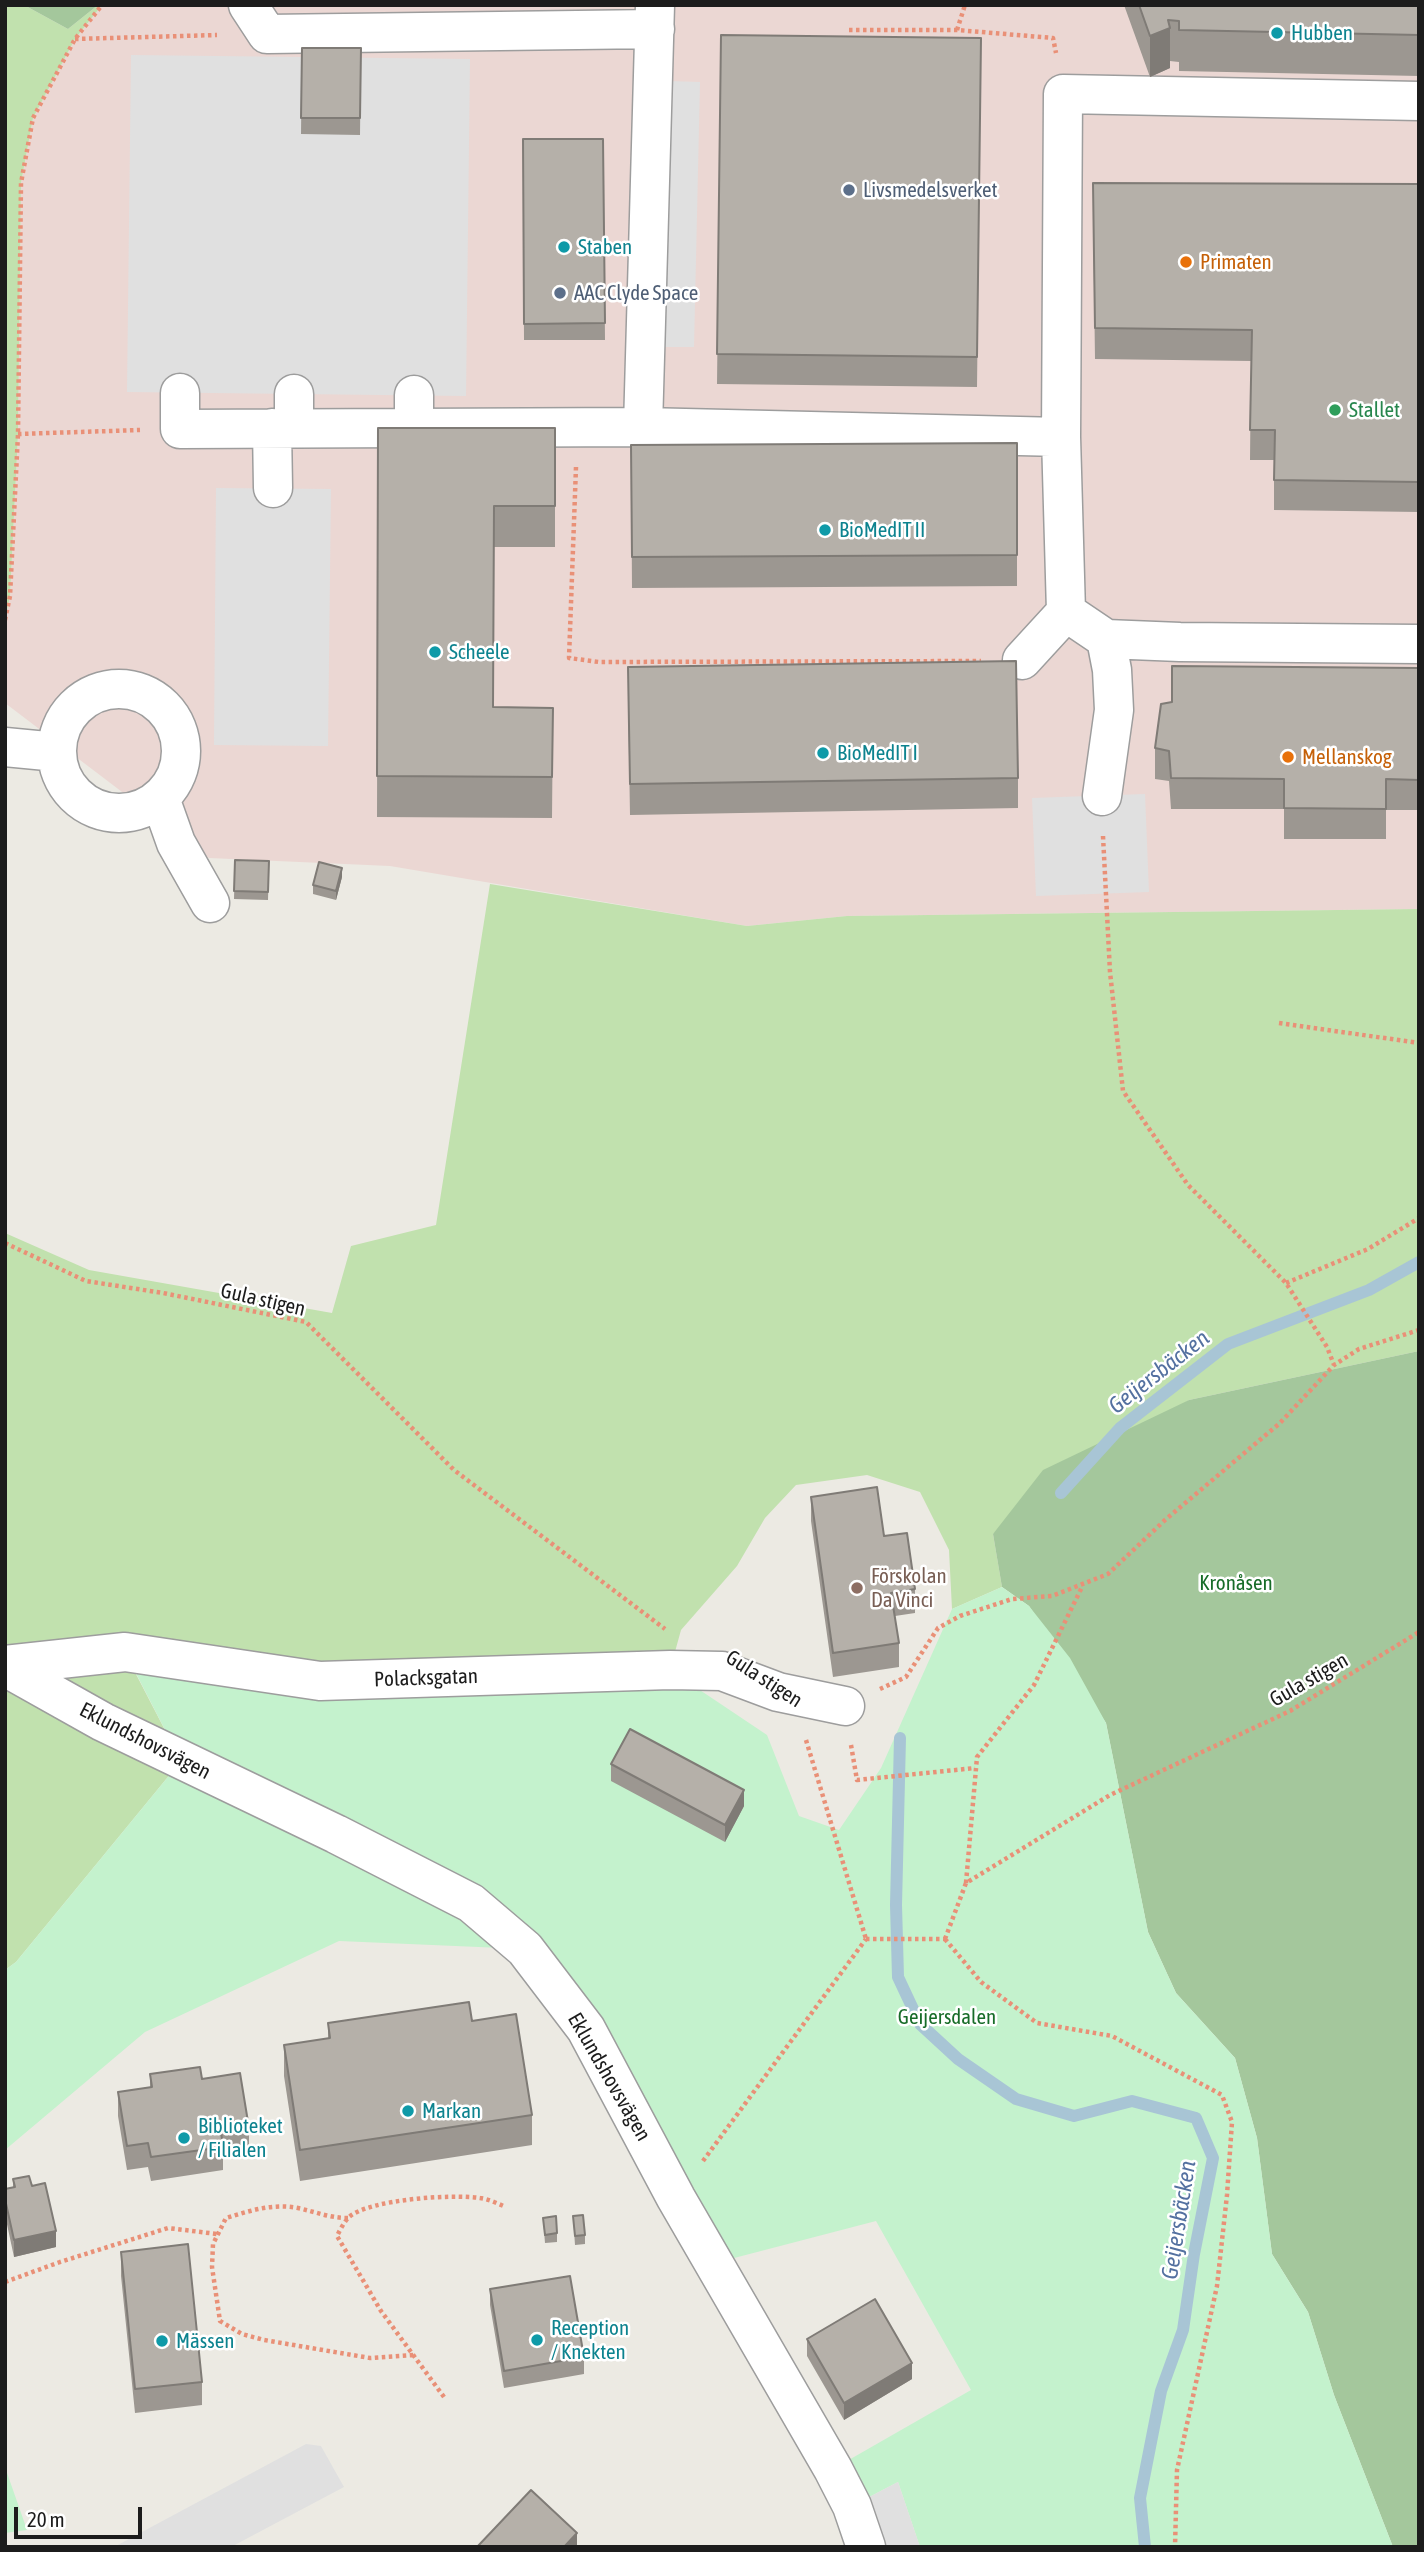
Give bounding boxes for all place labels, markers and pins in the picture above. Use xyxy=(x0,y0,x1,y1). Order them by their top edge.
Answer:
place label: Hubben xyxy=(1291,20,1353,46)
marker: Hubben xyxy=(1269,25,1285,41)
place label: Livsmedelsverket xyxy=(863,177,998,203)
marker: Livsmedelsverket xyxy=(841,182,857,198)
place label: Staben xyxy=(578,234,632,260)
marker: Staben xyxy=(556,239,572,255)
place label: Primaten xyxy=(1200,249,1272,275)
marker: Primaten xyxy=(1178,254,1194,270)
place label: AAC Clyde Space xyxy=(574,280,698,306)
marker: AAC Clyde Space xyxy=(552,285,568,301)
place label: Stallet xyxy=(1349,397,1400,423)
marker: Stallet xyxy=(1327,402,1343,418)
place label: BioMedIT II xyxy=(839,517,925,543)
marker: BioMedIT II xyxy=(817,522,833,538)
place label: Scheele xyxy=(449,639,510,665)
marker: Scheele xyxy=(427,644,443,660)
place label: BioMedIT I xyxy=(837,740,918,766)
place label: Mellanskog xyxy=(1302,744,1392,770)
marker: BioMedIT I xyxy=(815,745,831,761)
marker: Mellanskog xyxy=(1280,749,1296,765)
place label: Förskolan Da Vinci xyxy=(871,1563,947,1613)
marker: Förskolan Da Vinci xyxy=(849,1580,865,1596)
place label: Markan xyxy=(422,2098,481,2124)
marker: Markan xyxy=(400,2103,416,2119)
place label: Biblioteket / Filialen xyxy=(198,2113,283,2163)
marker: Biblioteket / Filialen xyxy=(176,2130,192,2146)
place label: Reception / Knekten xyxy=(551,2315,629,2365)
place label: Mässen xyxy=(176,2328,234,2354)
marker: Reception / Knekten xyxy=(529,2332,545,2348)
marker: Mässen xyxy=(154,2333,170,2349)

